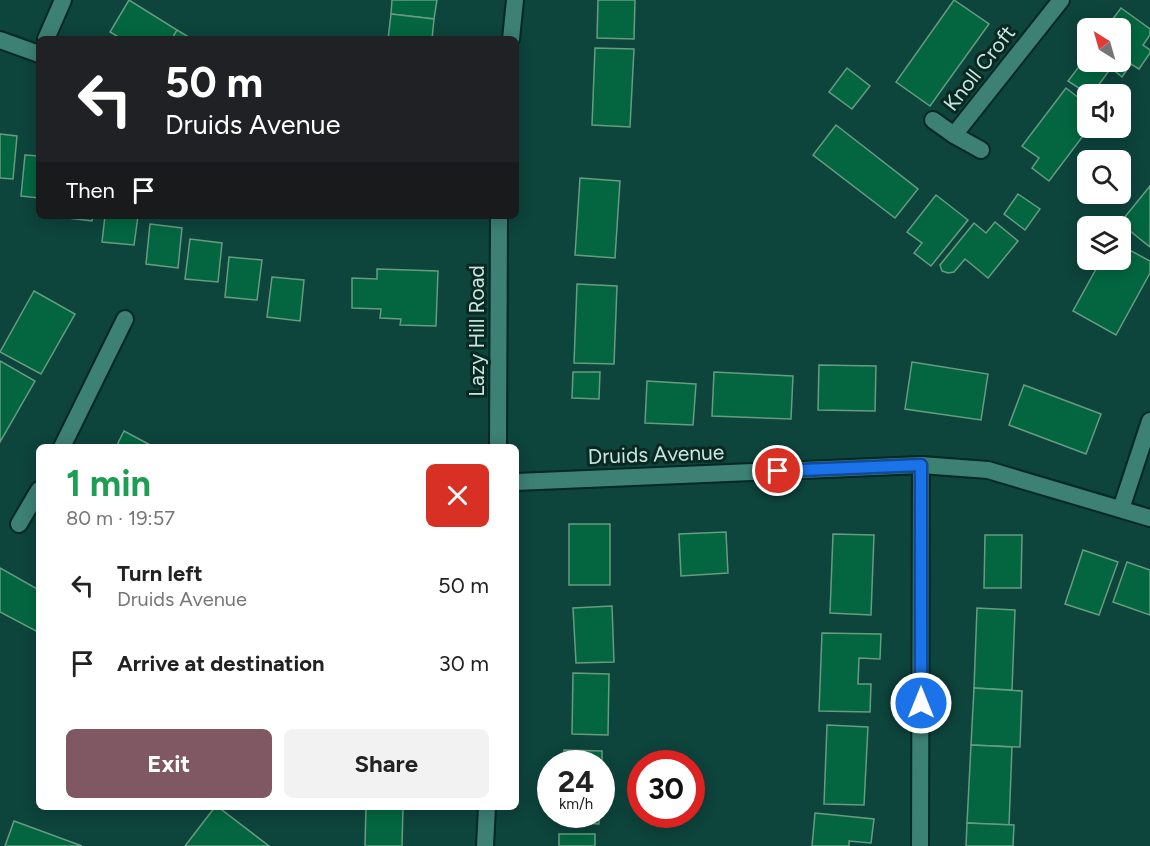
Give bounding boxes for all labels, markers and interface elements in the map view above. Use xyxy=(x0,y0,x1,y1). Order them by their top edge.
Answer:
north arrow xyxy=(1077,18,1131,72)
map controls xyxy=(1077,18,1131,270)
street label: Knoll Croft xyxy=(938,20,1020,116)
text: 50 m xyxy=(165,57,263,108)
icon: left xyxy=(66,60,144,138)
button: sound xyxy=(1077,84,1131,138)
text: Druids Avenue xyxy=(165,108,340,141)
button: search xyxy=(1077,150,1131,204)
icon: arrive xyxy=(127,174,160,207)
text: Then xyxy=(66,177,115,204)
button: layers xyxy=(1077,216,1131,270)
street label: Lazy Hill Road xyxy=(464,265,489,397)
street label: Druids Avenue xyxy=(587,439,725,469)
pin xyxy=(752,445,803,496)
icon: arrive xyxy=(761,454,794,487)
text: 1 min xyxy=(66,462,151,505)
button: close xyxy=(426,464,489,527)
text: 80 m · 19:57 xyxy=(66,506,175,530)
text: Turn left xyxy=(117,560,203,587)
icon: left xyxy=(66,569,99,602)
text: 50 m xyxy=(438,572,489,599)
text: Druids Avenue xyxy=(117,587,247,611)
icon: arrive xyxy=(66,647,99,680)
text: Arrive at destination xyxy=(117,650,325,677)
text: 30 m xyxy=(439,650,489,677)
position arrow xyxy=(889,671,953,735)
button: Exit xyxy=(66,729,272,798)
button: Share xyxy=(284,729,489,798)
speed limit sign: 30 xyxy=(627,750,705,828)
text: 24 xyxy=(558,763,594,800)
text: km/h xyxy=(559,795,593,813)

